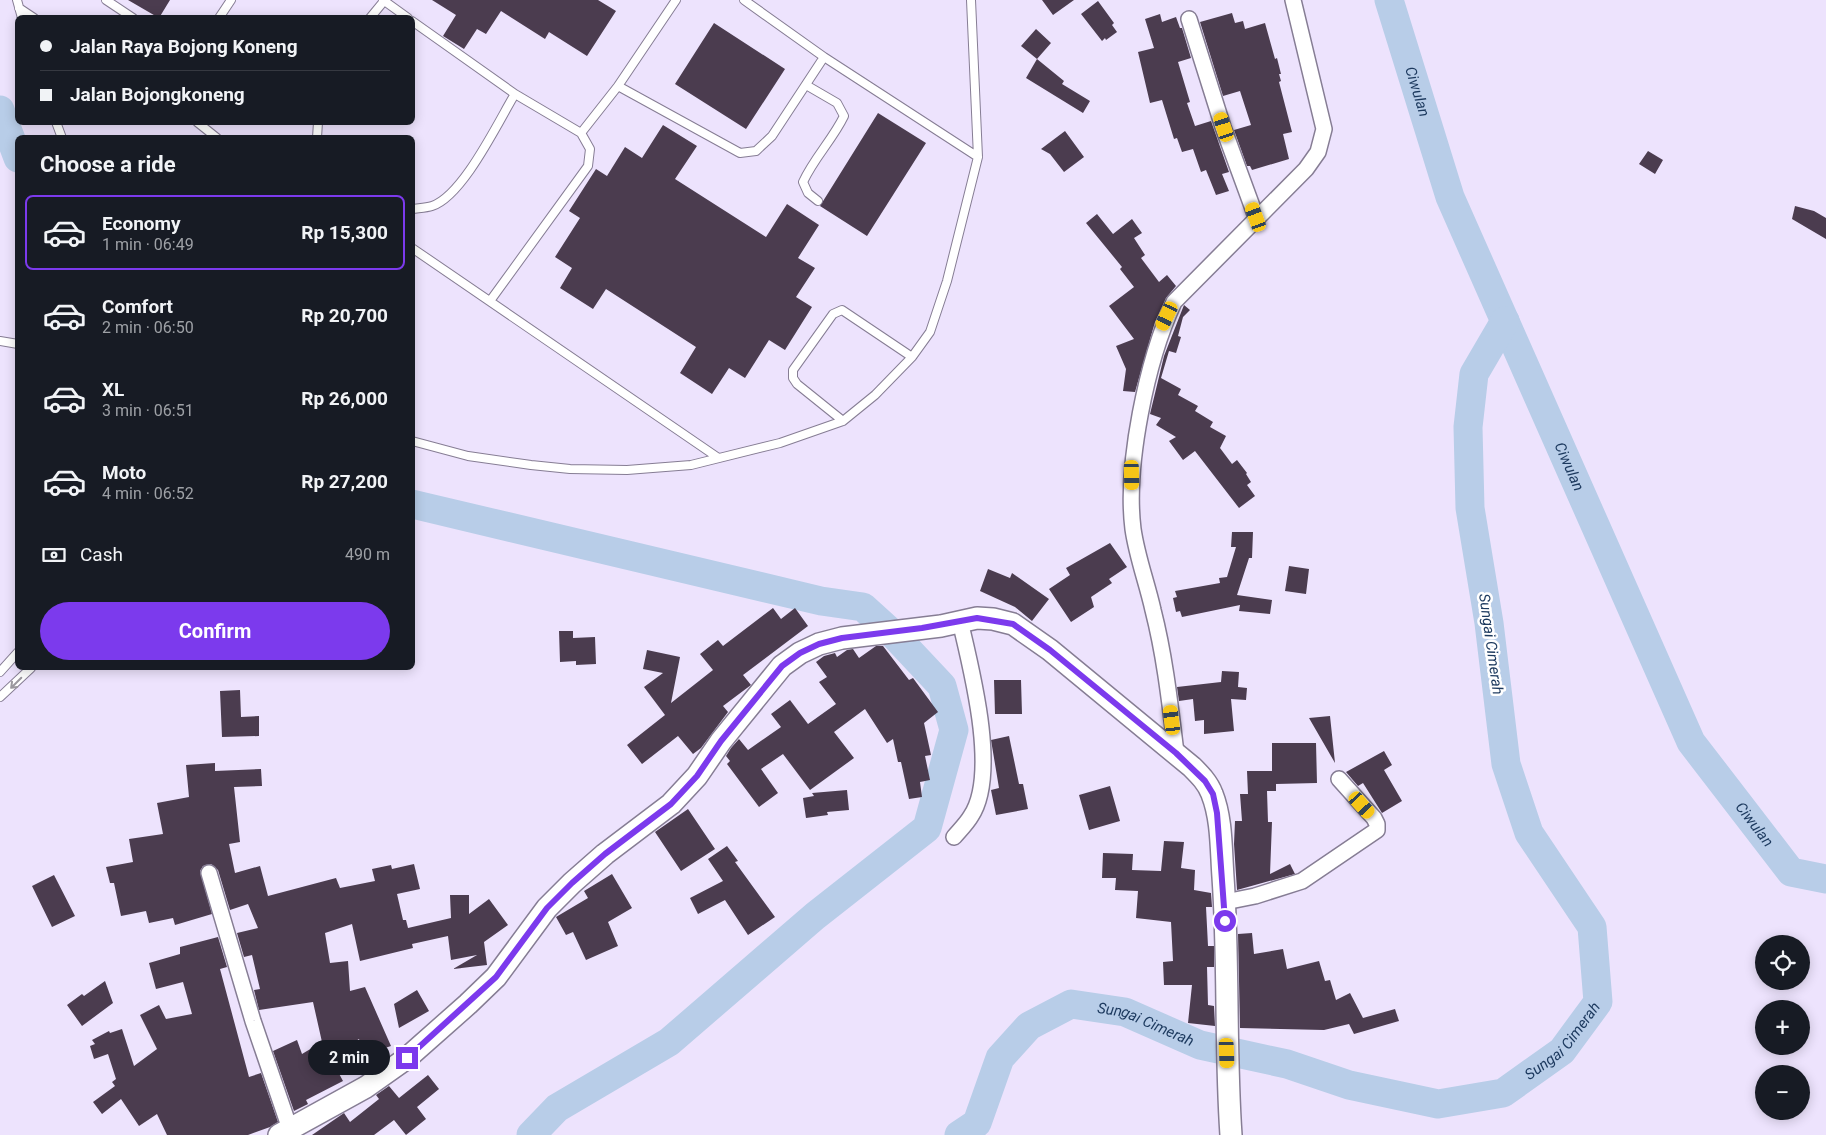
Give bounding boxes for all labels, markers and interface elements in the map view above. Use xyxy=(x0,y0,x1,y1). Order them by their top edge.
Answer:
text: Jalan Raya Bojong Koneng xyxy=(70,35,298,58)
water label: Ciwulan xyxy=(1401,64,1434,119)
text: Jalan Bojongkoneng xyxy=(70,83,245,106)
car xyxy=(1212,110,1235,144)
text: Choose a ride xyxy=(40,152,176,177)
car xyxy=(1243,200,1268,234)
icon: car xyxy=(42,210,87,255)
text: Economy xyxy=(102,212,181,235)
text: Rp 15,300 xyxy=(301,221,388,244)
text: 1 min · 06:49 xyxy=(102,235,194,254)
icon: car xyxy=(42,293,87,338)
text: Comfort xyxy=(102,295,173,318)
car xyxy=(1153,299,1180,333)
text: Rp 20,700 xyxy=(301,304,388,327)
text: 2 min · 06:50 xyxy=(102,318,194,337)
icon: car xyxy=(42,376,87,421)
text: XL xyxy=(102,378,124,401)
text: Rp 26,000 xyxy=(301,387,388,410)
text: 3 min · 06:51 xyxy=(102,401,194,420)
water label: Ciwulan xyxy=(1551,439,1588,494)
icon: car xyxy=(42,459,87,504)
car xyxy=(1124,460,1139,490)
text: Moto xyxy=(102,461,146,484)
text: Rp 27,200 xyxy=(301,470,388,493)
text: 4 min · 06:52 xyxy=(102,484,194,503)
icon: cash xyxy=(40,541,68,569)
text: Cash xyxy=(80,543,123,566)
text: 490 m xyxy=(345,545,390,564)
water label: Sungai Cimerah xyxy=(1475,592,1507,696)
button: Confirm xyxy=(40,602,390,660)
one-way arrow xyxy=(10,676,22,688)
car xyxy=(1162,704,1181,736)
car xyxy=(1346,789,1377,821)
water label: Ciwulan xyxy=(1731,798,1777,850)
route start xyxy=(1214,910,1236,932)
map controls xyxy=(1755,935,1810,1120)
button: locate xyxy=(1755,935,1810,990)
water label: Sungai Cimerah xyxy=(1096,999,1197,1050)
water label: Sungai Cimerah xyxy=(1521,999,1604,1084)
button: + xyxy=(1755,1000,1810,1055)
car xyxy=(1218,1038,1235,1068)
callout: 2 min xyxy=(307,1040,390,1076)
route end xyxy=(396,1047,418,1069)
text: 2 min xyxy=(329,1048,369,1067)
button: − xyxy=(1755,1065,1810,1120)

